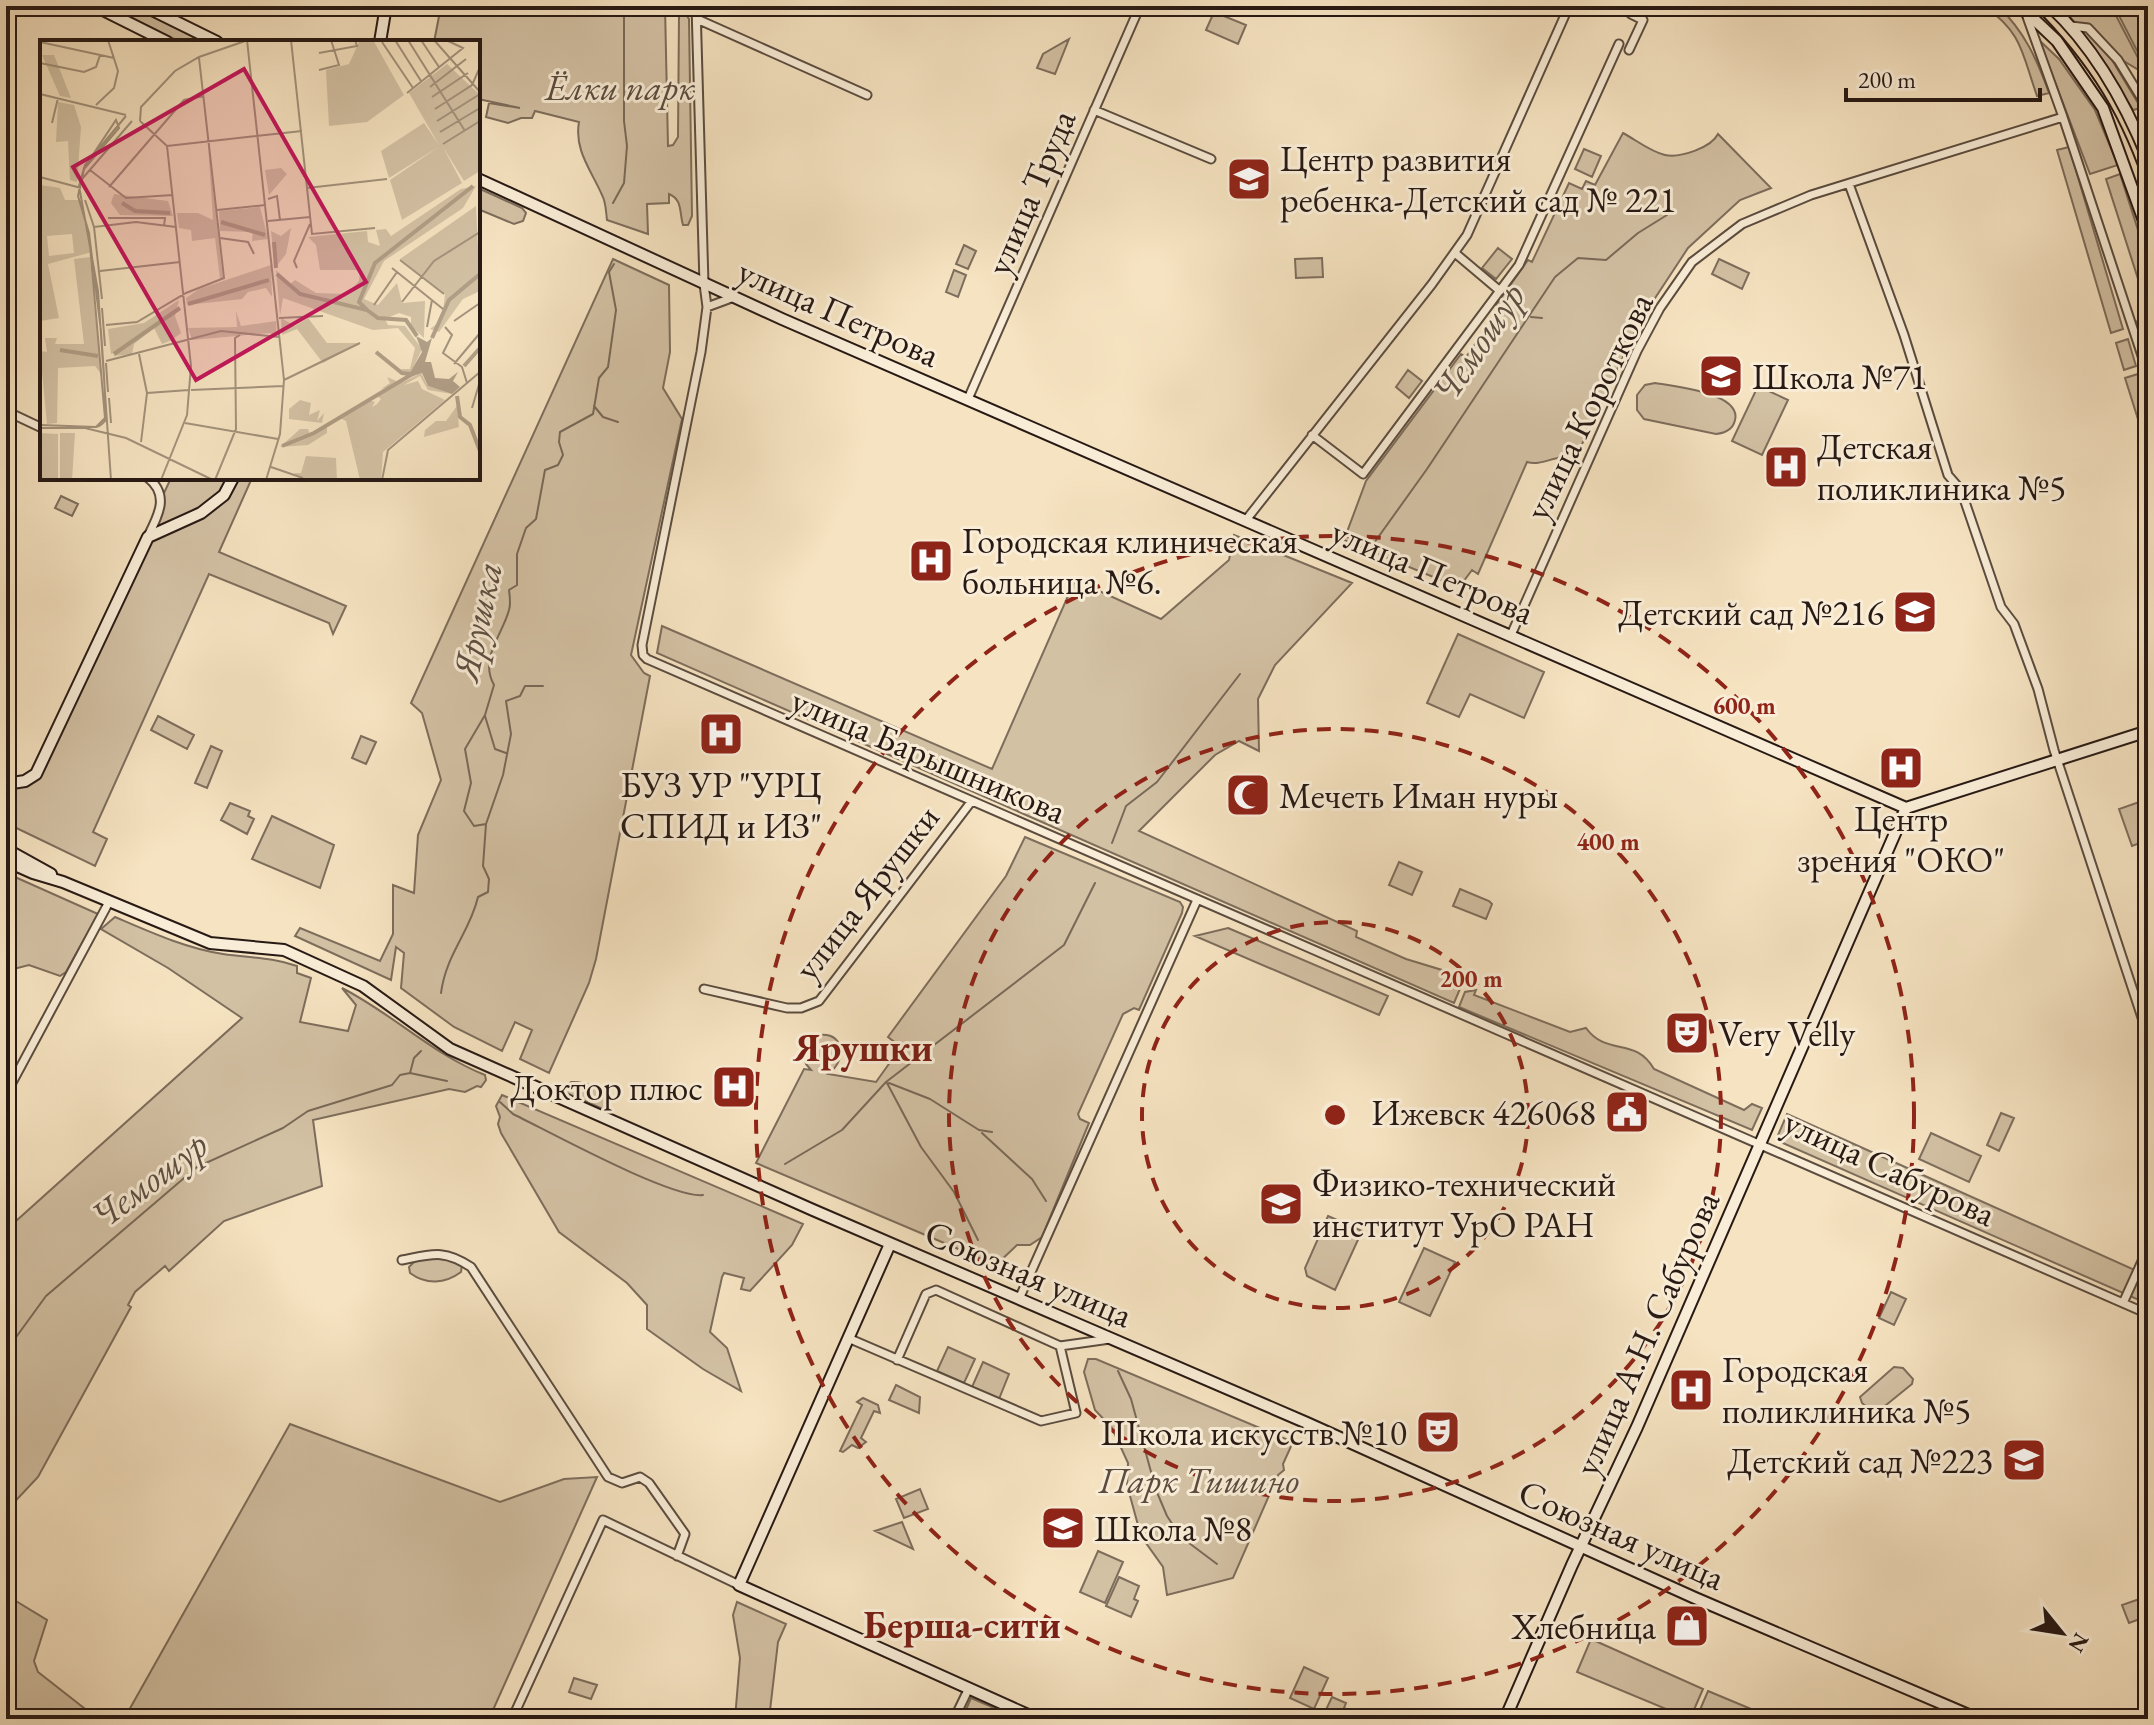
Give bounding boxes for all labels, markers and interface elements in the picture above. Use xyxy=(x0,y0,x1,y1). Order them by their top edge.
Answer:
inset map xyxy=(40,40,480,480)
scale bar xyxy=(1846,52,2040,102)
park label: Ёлки парк xyxy=(543,64,696,111)
text: 200 m xyxy=(1858,64,1916,95)
street label: улица Труда xyxy=(975,102,1087,282)
place label: Центр развития ребенка-Детский сад № 221 xyxy=(1280,135,1676,223)
school or university icon: Центр развития ребенка-Детский сад № 221 xyxy=(1225,155,1273,203)
street label: улица Петрова xyxy=(731,247,948,378)
water label: Чемошур xyxy=(1420,273,1536,412)
street label: улица Короткова xyxy=(1513,284,1664,528)
school or university icon: Школа №71 xyxy=(1697,352,1745,400)
place label: Школа №71 xyxy=(1752,353,1927,400)
place label: Детская поликлиника №5 xyxy=(1817,423,2066,511)
hospital icon: Детская поликлиника №5 xyxy=(1762,443,1810,491)
street label: улица Петрова xyxy=(1324,508,1542,636)
place label: Городская клиническая больница №6. xyxy=(962,517,1298,605)
hospital icon: Городская клиническая больница №6. xyxy=(907,537,955,585)
water label: Ярушка xyxy=(439,557,513,687)
school or university icon: Детский сад №216 xyxy=(1891,588,1939,636)
place label: Детский сад №216 xyxy=(1618,589,1884,636)
street label: улица Барышникова xyxy=(784,676,1074,835)
text: 600 m xyxy=(1712,690,1776,721)
hospital icon: БУЗ УР "УРЦ СПИД и ИЗ" xyxy=(697,710,745,758)
hospital icon: Центр зрения "ОКО" xyxy=(1877,744,1925,792)
place label: БУЗ УР "УРЦ СПИД и ИЗ" xyxy=(620,761,822,849)
mosque icon: Мечеть Иман нуры xyxy=(1224,771,1272,819)
place label: Мечеть Иман нуры xyxy=(1279,772,1558,819)
street label: улица Ярушки xyxy=(783,795,950,990)
place label: Центр зрения "ОКО" xyxy=(1797,795,2005,883)
text: 400 m xyxy=(1576,826,1640,857)
text: 200 m xyxy=(1439,963,1503,994)
theatre icon: Very Velly xyxy=(1663,1009,1711,1057)
place label: Very Velly xyxy=(1718,1010,1856,1057)
district label: Ярушки xyxy=(792,1023,933,1072)
hospital icon: Доктор плюс xyxy=(710,1063,758,1111)
place label: Доктор плюс xyxy=(510,1064,703,1111)
public building icon: Ижевск 426068 xyxy=(1603,1088,1651,1136)
place label: Ижевск 426068 xyxy=(1371,1089,1596,1136)
street label: улица Сабурова xyxy=(1776,1098,2004,1237)
centre of rings xyxy=(1321,1101,1349,1129)
water label: Чемошур xyxy=(80,1120,217,1239)
place label: Физико-технический институт УрО РАН xyxy=(1312,1160,1616,1248)
school or university icon: Физико-технический институт УрО РАН xyxy=(1257,1180,1305,1228)
street label: улица А.Н. Сабурова xyxy=(1563,1183,1731,1483)
street label: Союзная улица xyxy=(918,1209,1140,1338)
place label: Городская поликлиника №5 xyxy=(1722,1346,1971,1434)
hospital icon: Городская поликлиника №5 xyxy=(1667,1366,1715,1414)
theatre icon: Школа искусств №10 xyxy=(1414,1408,1462,1456)
place label: Школа искусств №10 xyxy=(1101,1409,1407,1456)
school or university icon: Детский сад №223 xyxy=(2000,1436,2048,1484)
place label: Детский сад №223 xyxy=(1727,1437,1993,1484)
park label: Парк Тишино xyxy=(1098,1457,1300,1504)
street label: Союзная улица xyxy=(1511,1468,1733,1601)
school or university icon: Школа №8 xyxy=(1039,1504,1087,1552)
place label: Школа №8 xyxy=(1094,1505,1252,1552)
north arrow xyxy=(2022,1593,2102,1673)
district label: Берша-сити xyxy=(863,1600,1061,1649)
shop icon: Хлебница xyxy=(1663,1602,1711,1650)
place label: Хлебница xyxy=(1511,1603,1657,1650)
text: N xyxy=(2062,1628,2096,1658)

